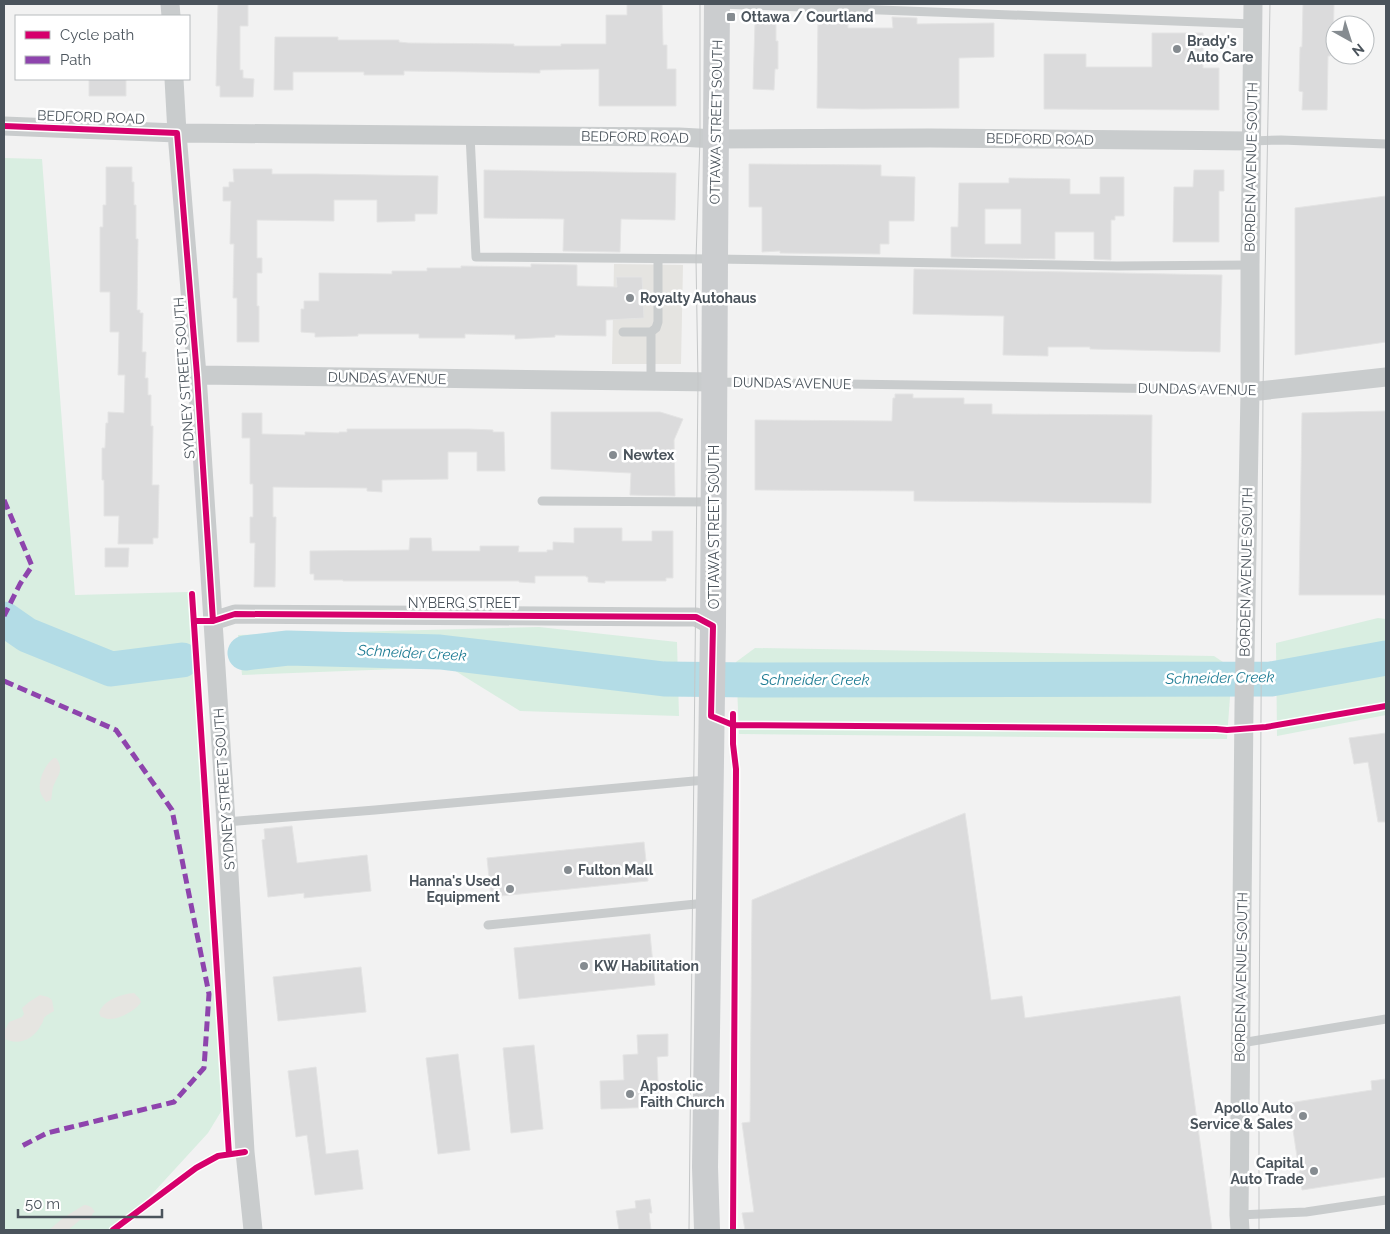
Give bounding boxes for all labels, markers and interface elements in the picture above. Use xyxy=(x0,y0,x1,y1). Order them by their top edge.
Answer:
place label: Ottawa / Courtland xyxy=(741,9,874,25)
marker: Ottawa / Courtland xyxy=(725,11,737,23)
legend xyxy=(15,15,190,80)
north arrow xyxy=(1325,15,1375,65)
text: Cycle path xyxy=(60,26,134,44)
place label: Brady's Auto Care xyxy=(1187,33,1254,65)
street label: OTTAWA STREET SOUTH xyxy=(707,40,725,204)
text: N xyxy=(1349,41,1367,60)
marker: Brady's Auto Care xyxy=(1171,43,1183,55)
text: Path xyxy=(60,51,91,69)
street label: BORDEN AVENUE SOUTH xyxy=(1242,82,1260,252)
street label: BEDFORD ROAD xyxy=(37,107,145,127)
street label: BEDFORD ROAD xyxy=(581,128,689,146)
street label: BEDFORD ROAD xyxy=(986,130,1094,148)
place label: Royalty Autohaus xyxy=(640,290,757,306)
marker: Royalty Autohaus xyxy=(624,292,636,304)
street label: SYDNEY STREET SOUTH xyxy=(170,297,198,459)
street label: DUNDAS AVENUE xyxy=(328,369,446,387)
street label: DUNDAS AVENUE xyxy=(733,374,851,392)
street label: DUNDAS AVENUE xyxy=(1138,380,1256,398)
street label: OTTAWA STREET SOUTH xyxy=(706,445,722,609)
place label: Newtex xyxy=(623,447,675,463)
marker: Newtex xyxy=(607,449,619,461)
street label: BORDEN AVENUE SOUTH xyxy=(1237,487,1255,657)
street label: NYBERG STREET xyxy=(408,595,521,611)
water label: Schneider Creek xyxy=(356,641,467,665)
water label: Schneider Creek xyxy=(1164,668,1275,688)
water label: Schneider Creek xyxy=(759,671,870,689)
street label: SYDNEY STREET SOUTH xyxy=(210,708,238,870)
place label: Fulton Mall xyxy=(578,862,654,878)
marker: Fulton Mall xyxy=(562,864,574,876)
place label: Hanna's Used Equipment xyxy=(409,873,501,905)
marker: Hanna's Used Equipment xyxy=(504,883,516,895)
street label: BORDEN AVENUE SOUTH xyxy=(1232,892,1250,1062)
place label: KW Habilitation xyxy=(594,958,699,974)
marker: KW Habilitation xyxy=(578,960,590,972)
place label: Apostolic Faith Church xyxy=(640,1078,725,1110)
marker: Apostolic Faith Church xyxy=(624,1088,636,1100)
place label: Apollo Auto Service & Sales xyxy=(1190,1100,1294,1132)
marker: Apollo Auto Service & Sales xyxy=(1297,1110,1309,1122)
place label: Capital Auto Trade xyxy=(1231,1155,1305,1187)
marker: Capital Auto Trade xyxy=(1308,1165,1320,1177)
scale bar xyxy=(18,1186,161,1218)
text: 50 m xyxy=(25,1195,60,1213)

